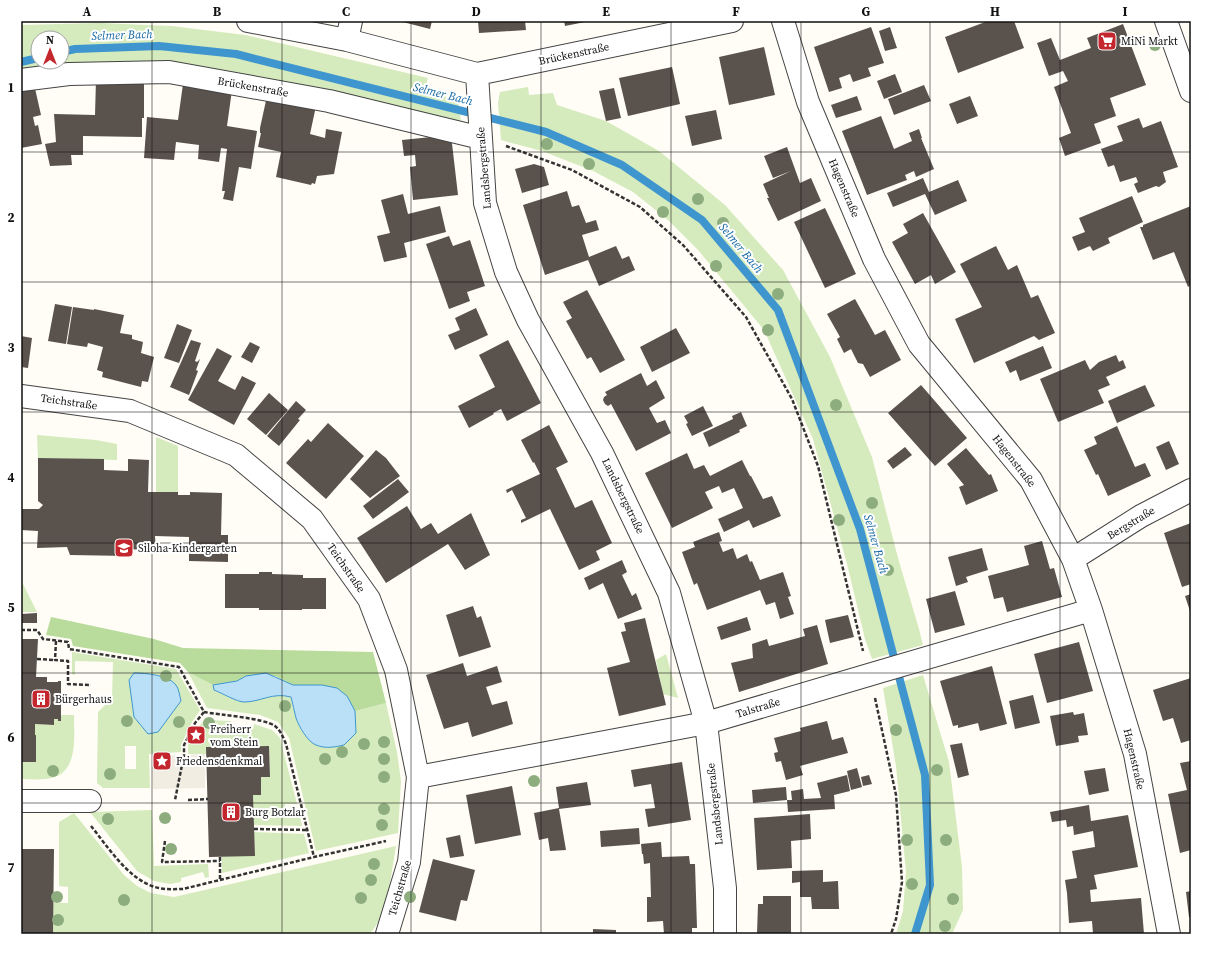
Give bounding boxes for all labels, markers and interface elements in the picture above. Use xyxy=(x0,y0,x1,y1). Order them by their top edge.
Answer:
text: A xyxy=(83,3,92,20)
text: B xyxy=(213,3,222,20)
text: C xyxy=(342,3,350,20)
text: D xyxy=(471,3,481,20)
text: E xyxy=(602,3,610,20)
text: F xyxy=(732,3,740,20)
text: G xyxy=(862,3,871,20)
text: H xyxy=(990,3,1000,20)
text: I xyxy=(1122,3,1128,20)
water label: Selmer Bach xyxy=(91,26,153,44)
north arrow xyxy=(30,30,70,70)
supermarket icon: MiNi Markt xyxy=(1096,30,1118,52)
text: N xyxy=(46,33,54,48)
place label: MiNi Markt xyxy=(1121,34,1178,49)
street label: Brückenstraße xyxy=(537,39,611,69)
street label: Brückenstraße xyxy=(216,73,290,101)
text: 1 xyxy=(7,79,15,96)
water label: Selmer Bach xyxy=(411,79,475,109)
street label: Landsbergstraße xyxy=(473,126,495,210)
street label: Hagenstraße xyxy=(825,156,863,220)
text: 2 xyxy=(7,209,15,226)
water label: Selmer Bach xyxy=(715,219,767,277)
text: 3 xyxy=(7,339,15,356)
street label: Teichstraße xyxy=(40,391,99,413)
street label: Hagenstraße xyxy=(989,432,1039,491)
street label: Landsbergstraße xyxy=(598,456,648,537)
text: 4 xyxy=(7,469,15,486)
street label: Bergstraße xyxy=(1104,503,1158,543)
water label: Selmer Bach xyxy=(860,512,892,576)
school or university icon: Siloha-Kindergarten xyxy=(113,537,135,559)
street label: Teichstraße xyxy=(323,540,369,596)
place label: Siloha-Kindergarten xyxy=(138,541,237,556)
text: 5 xyxy=(7,599,15,616)
building icon: Bürgerhaus xyxy=(30,688,52,710)
place label: Bürgerhaus xyxy=(55,692,112,707)
street label: Talstraße xyxy=(734,694,782,722)
place label: Freiherr vom Stein xyxy=(210,722,259,750)
place icon: Freiherr vom Stein xyxy=(185,724,207,746)
street label: Hagenstraße xyxy=(1120,727,1148,791)
text: 6 xyxy=(7,729,15,746)
place icon: Friedensdenkmal xyxy=(151,750,173,772)
place label: Friedensdenkmal xyxy=(176,754,262,769)
street label: Landsbergstraße xyxy=(703,762,727,846)
building icon: Burg Botzlar xyxy=(220,801,242,823)
place label: Burg Botzlar xyxy=(245,805,306,820)
street label: Teichstraße xyxy=(385,858,415,918)
text: 7 xyxy=(7,859,15,876)

